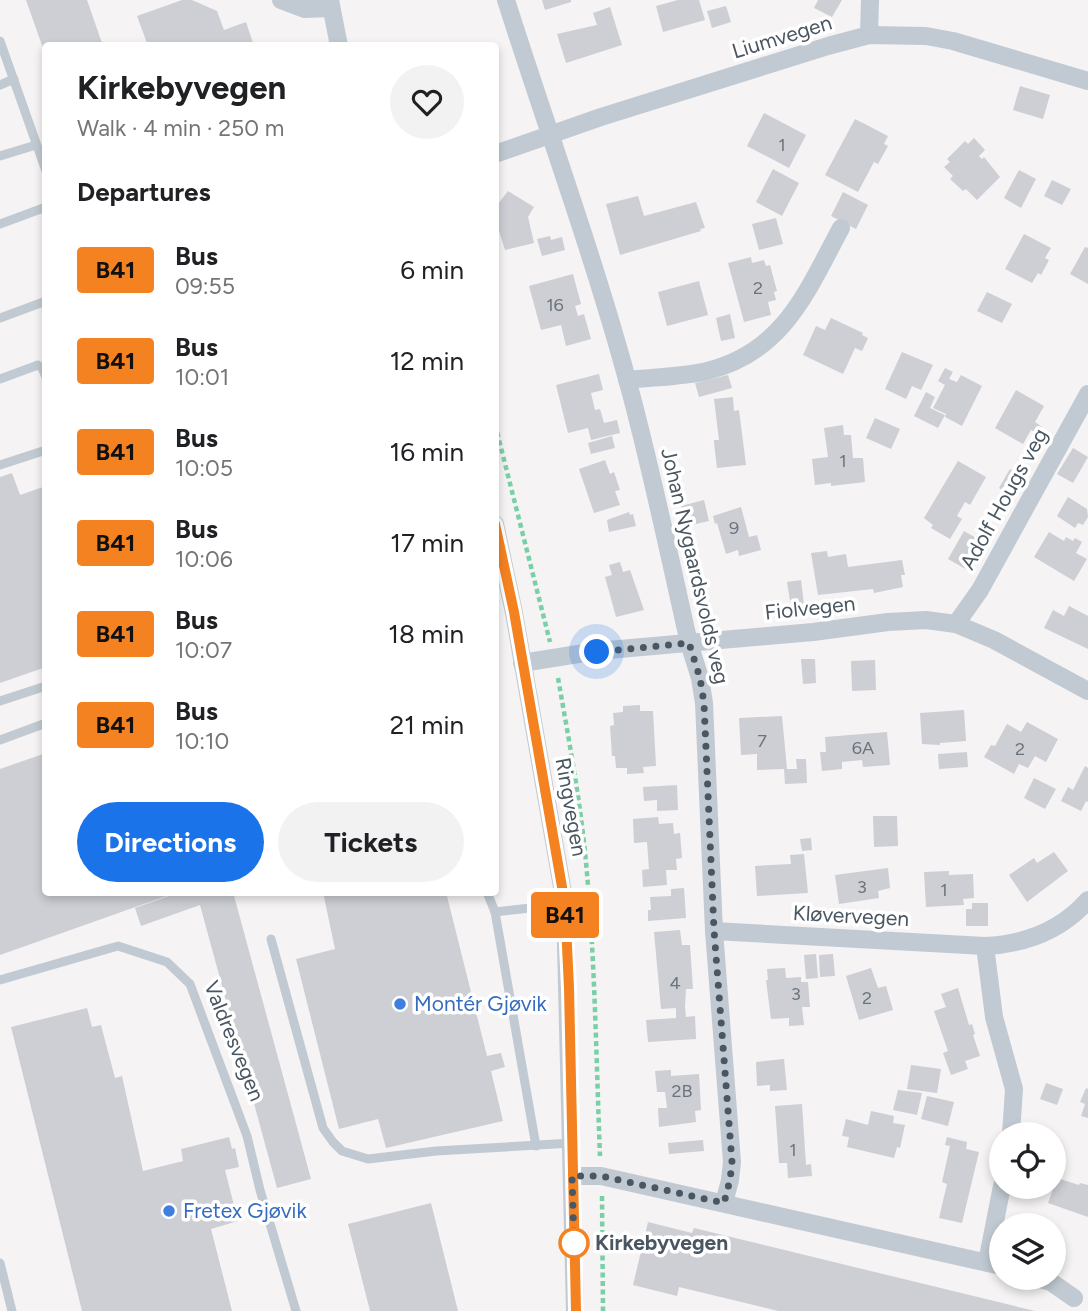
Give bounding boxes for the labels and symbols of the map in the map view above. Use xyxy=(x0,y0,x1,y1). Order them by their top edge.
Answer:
street label: Liumvegen xyxy=(729,10,835,64)
house number: 1 xyxy=(778,134,786,156)
house number: 2 xyxy=(753,277,763,299)
house number: 16 xyxy=(546,294,564,316)
street label: Adolf Hougs veg xyxy=(954,424,1053,574)
street label: Johan Nygaardsvolds veg xyxy=(656,445,735,686)
house number: 1 xyxy=(839,450,847,472)
house number: 9 xyxy=(729,517,739,539)
street label: Fiolvegen xyxy=(764,590,856,625)
your location xyxy=(579,634,614,669)
house number: 7 xyxy=(757,730,767,752)
house number: 6A xyxy=(852,737,874,759)
house number: 2 xyxy=(1015,738,1025,760)
street label: Ringvegen xyxy=(551,756,592,858)
house number: 3 xyxy=(857,876,867,898)
house number: 1 xyxy=(940,879,948,901)
line badge: B41 xyxy=(525,892,605,938)
street label: Kløvervegen xyxy=(792,900,910,931)
house number: 4 xyxy=(669,972,681,994)
street label: Valdresvegen xyxy=(199,977,270,1105)
house number: 3 xyxy=(791,983,801,1005)
house number: 2 xyxy=(862,987,872,1009)
place label: Montér Gjøvik xyxy=(414,991,548,1016)
marker: Montér Gjøvik xyxy=(392,996,408,1012)
house number: 2B xyxy=(671,1080,693,1102)
house number: 1 xyxy=(789,1139,797,1161)
place label: Fretex Gjøvik xyxy=(183,1198,307,1223)
marker: Fretex Gjøvik xyxy=(161,1203,177,1219)
marker: Kirkebyvegen xyxy=(559,1228,589,1258)
place label: Kirkebyvegen xyxy=(595,1230,728,1255)

